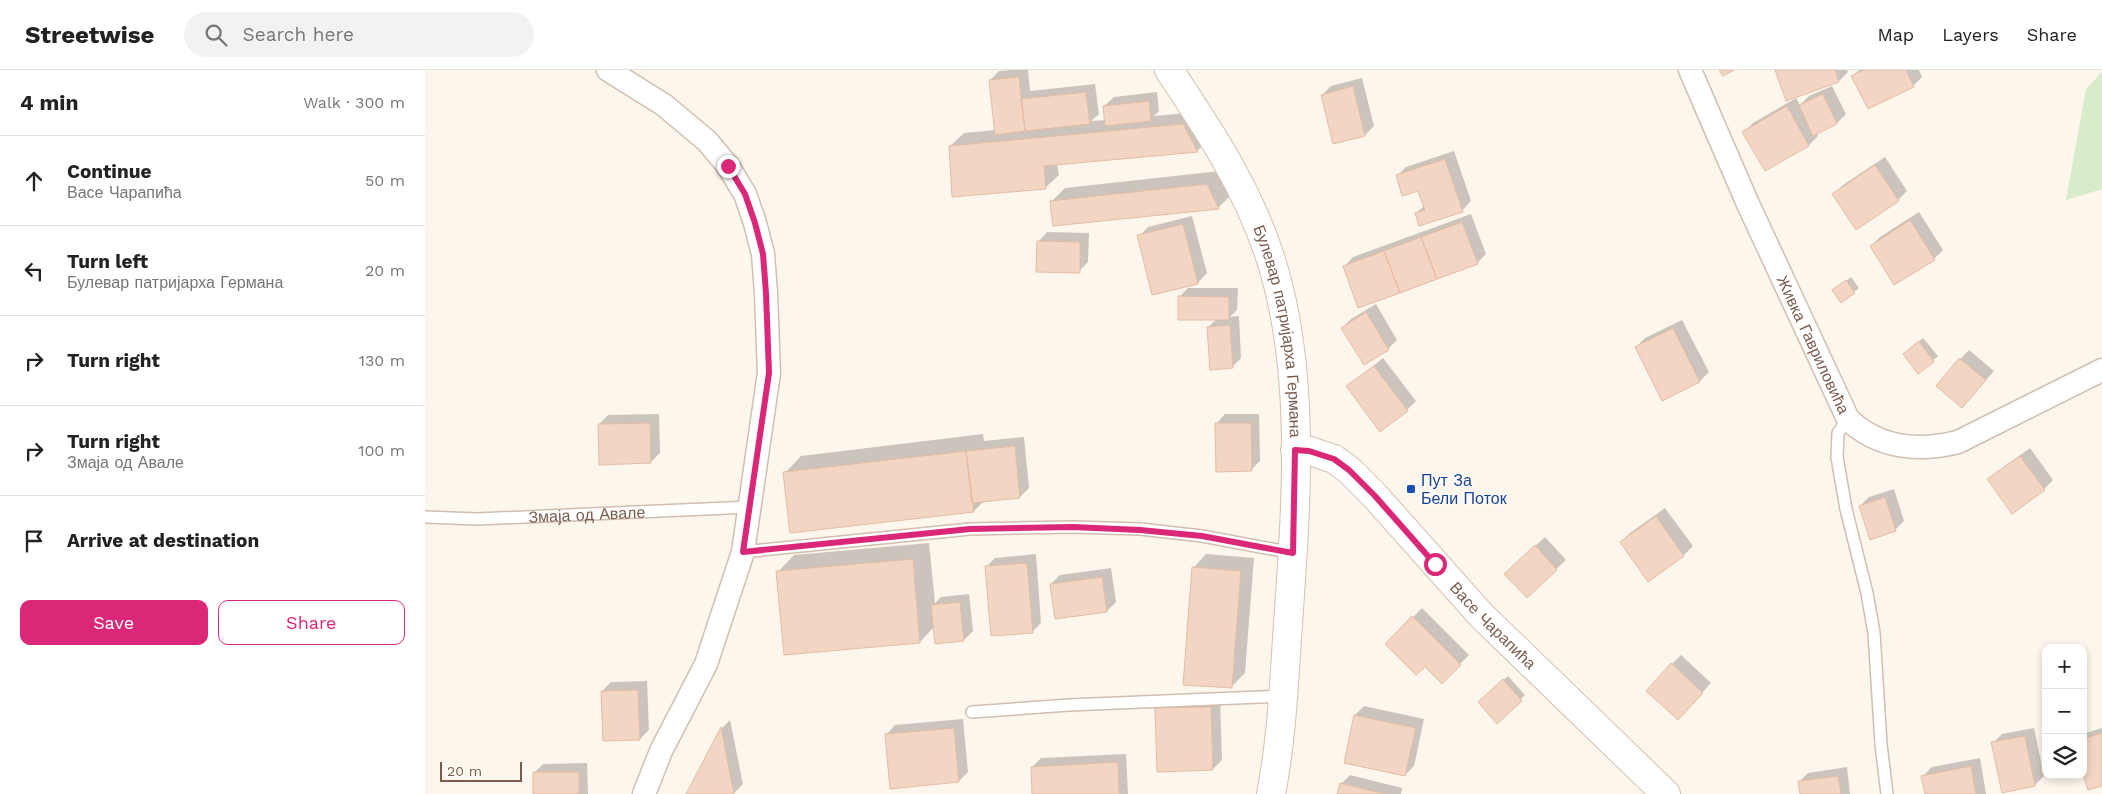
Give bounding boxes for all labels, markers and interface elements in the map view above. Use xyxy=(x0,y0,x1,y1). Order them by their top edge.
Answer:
search box xyxy=(184,12,534,57)
text: Streetwise xyxy=(25,21,154,49)
icon: search xyxy=(202,21,230,49)
text: Search here xyxy=(242,23,354,46)
text: Map xyxy=(1877,24,1914,45)
text: Layers xyxy=(1942,24,1999,45)
text: Share xyxy=(2027,24,2077,45)
text: 4 min xyxy=(20,90,78,115)
text: Walk · 300 m xyxy=(303,93,405,112)
route end xyxy=(717,155,740,178)
text: Continue xyxy=(67,160,151,183)
icon: ahead xyxy=(20,167,48,195)
text: 50 m xyxy=(365,171,405,190)
text: Васе Чарапића xyxy=(67,183,182,202)
street label: Булевар патријарха Германа xyxy=(1250,222,1305,438)
text: Turn left xyxy=(67,250,148,273)
icon: left xyxy=(20,257,48,285)
text: 20 m xyxy=(365,261,405,280)
street label: Живка Гавриловића xyxy=(1773,272,1854,417)
text: Булевар патријарха Германа xyxy=(67,273,283,292)
icon: right xyxy=(20,347,48,375)
text: Turn right xyxy=(67,349,160,372)
text: 130 m xyxy=(359,351,405,370)
text: Turn right xyxy=(67,430,160,453)
icon: right xyxy=(20,437,48,465)
text: 100 m xyxy=(358,441,405,460)
text: Змаја од Авале xyxy=(67,453,184,472)
place label: Пут За Бели Поток xyxy=(1421,471,1508,508)
marker: Пут За Бели Поток xyxy=(1405,483,1417,495)
street label: Змаја од Авале xyxy=(528,502,646,526)
icon: arrive xyxy=(20,527,48,555)
text: Arrive at destination xyxy=(67,529,259,552)
route start xyxy=(1424,553,1447,576)
street label: Васе Чарапића xyxy=(1446,578,1540,673)
button: Save xyxy=(20,600,208,645)
button: Share xyxy=(218,600,405,645)
map controls xyxy=(2042,644,2087,779)
button: + xyxy=(2042,644,2087,689)
button: − xyxy=(2042,689,2087,734)
button: layers xyxy=(2042,734,2087,779)
scale bar xyxy=(440,759,523,782)
text: 20 m xyxy=(447,763,482,779)

